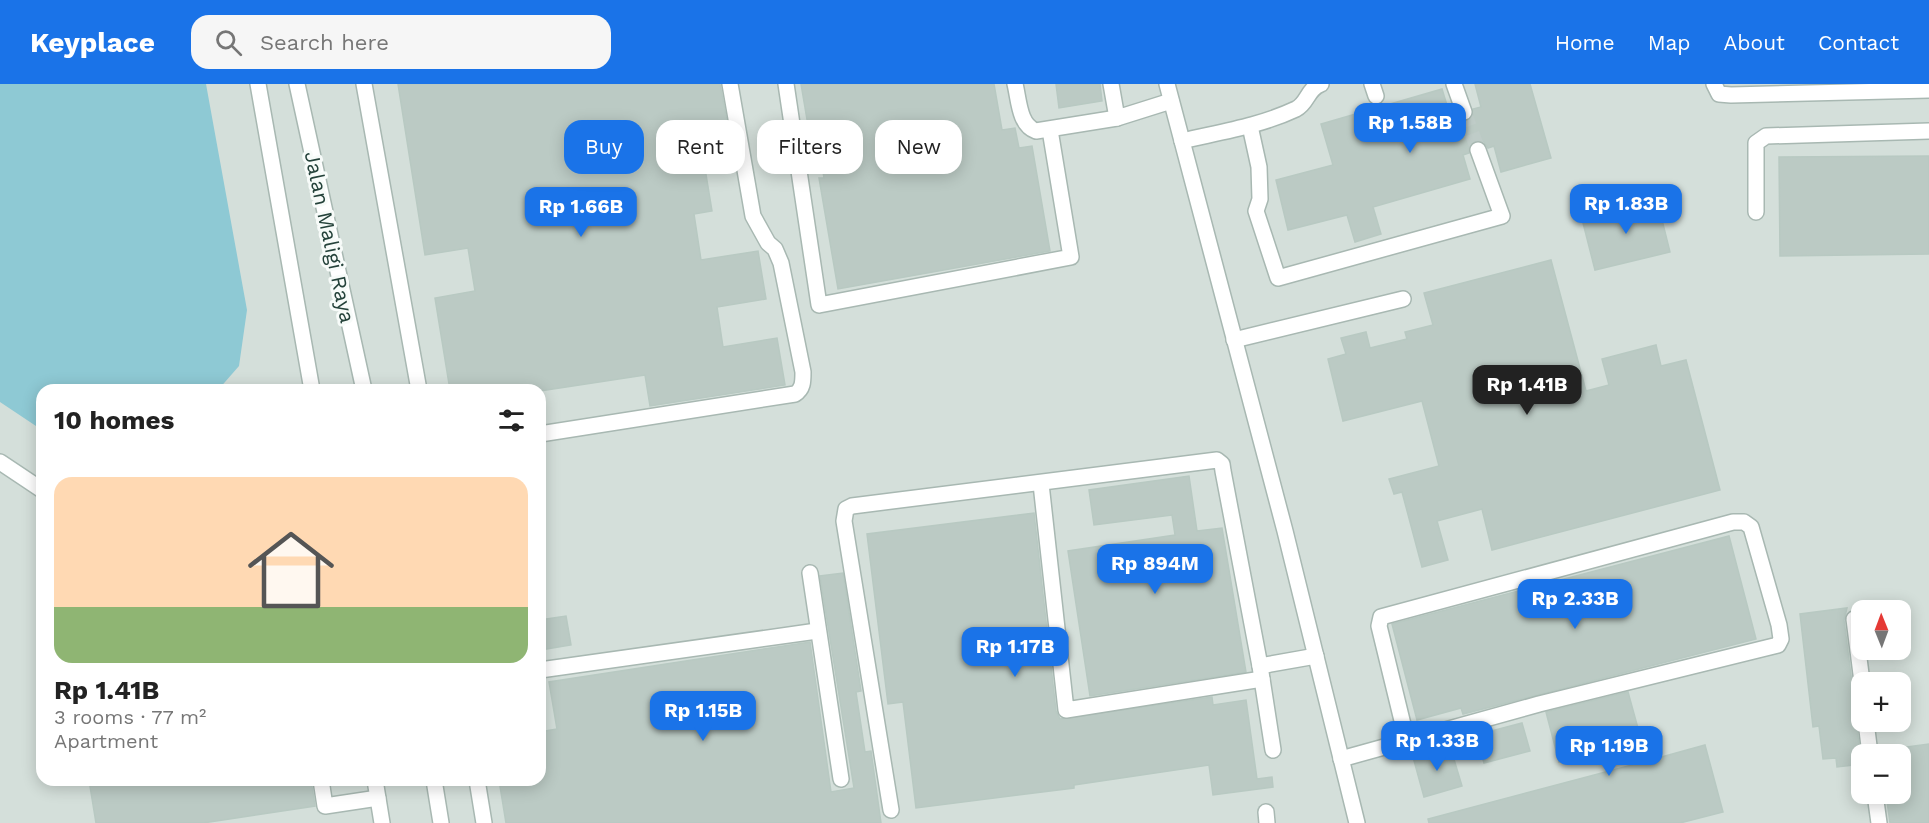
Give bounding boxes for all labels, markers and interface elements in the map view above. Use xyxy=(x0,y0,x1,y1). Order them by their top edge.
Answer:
search box xyxy=(191,15,611,69)
text: Keyplace xyxy=(30,26,155,59)
icon: search xyxy=(212,26,245,59)
text: Search here xyxy=(260,30,389,55)
text: Home xyxy=(1555,30,1615,55)
text: Map xyxy=(1648,30,1691,55)
text: About xyxy=(1724,30,1785,55)
text: Contact xyxy=(1818,30,1899,55)
pin: Rp 1.58B xyxy=(1348,103,1472,154)
text: Rp 1.58B xyxy=(1368,110,1452,134)
chip: Buy xyxy=(564,120,644,174)
chip: Rent xyxy=(656,120,745,174)
chip: Filters xyxy=(757,120,863,174)
chip: New xyxy=(875,120,962,174)
street label: Jalan Maligi Raya xyxy=(300,149,360,325)
pin: Rp 1.83B xyxy=(1564,184,1688,235)
pin: Rp 1.66B xyxy=(519,187,643,238)
text: Rp 1.83B xyxy=(1584,191,1668,215)
text: Rp 1.66B xyxy=(539,194,623,218)
pin: Rp 1.41B xyxy=(1465,365,1589,416)
text: Rp 1.41B xyxy=(1487,372,1567,396)
icon: filters xyxy=(495,404,528,437)
text: 10 homes xyxy=(54,405,174,435)
icon: home xyxy=(237,516,345,624)
pin: Rp 894M xyxy=(1100,544,1210,595)
text: Rp 894M xyxy=(1111,551,1199,575)
pin: Rp 2.33B xyxy=(1513,579,1637,630)
text: Rp 2.33B xyxy=(1531,586,1619,610)
north arrow xyxy=(1851,600,1911,660)
map controls xyxy=(1851,600,1911,804)
pin: Rp 1.17B xyxy=(953,627,1077,678)
text: Rp 1.17B xyxy=(976,634,1054,658)
button: + xyxy=(1851,672,1911,732)
text: Rp 1.41B xyxy=(54,675,159,705)
pin: Rp 1.15B xyxy=(641,691,765,742)
text: Rp 1.15B xyxy=(664,698,742,722)
text: 3 rooms · 77 m² xyxy=(54,705,206,729)
pin: Rp 1.33B xyxy=(1375,721,1499,772)
pin: Rp 1.19B xyxy=(1547,726,1671,777)
text: Rp 1.33B xyxy=(1395,728,1479,752)
text: Apartment xyxy=(54,729,158,753)
text: Rp 1.19B xyxy=(1570,733,1648,757)
button: − xyxy=(1851,744,1911,804)

